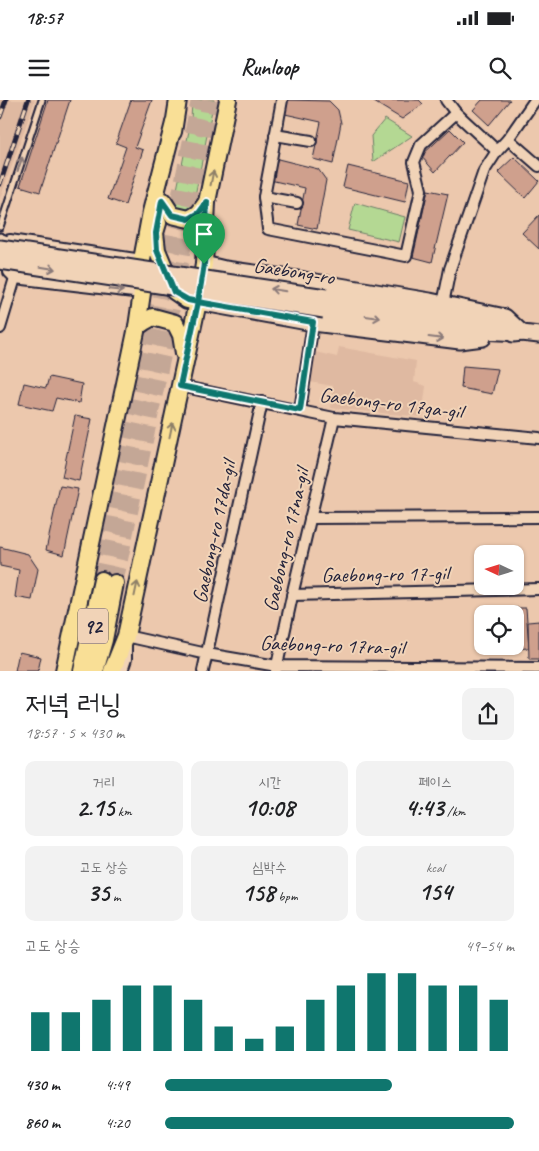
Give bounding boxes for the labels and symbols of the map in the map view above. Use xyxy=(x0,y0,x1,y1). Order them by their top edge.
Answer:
one-way arrow xyxy=(16,157,25,172)
one-way arrow xyxy=(207,170,217,186)
pin xyxy=(183,213,225,264)
street label: Gaebong-ro xyxy=(252,252,338,290)
one-way arrow xyxy=(40,264,56,274)
one-way arrow xyxy=(270,284,286,294)
one-way arrow xyxy=(107,285,123,295)
one-way arrow xyxy=(364,312,380,322)
one-way arrow xyxy=(428,333,444,343)
street label: Gaebong-ro 17ga-gil xyxy=(318,381,468,425)
one-way arrow xyxy=(167,422,176,438)
street label: Gaebong-ro 17da-gil xyxy=(186,455,242,606)
street label: Gaebong-ro 17na-gil xyxy=(257,463,316,614)
north arrow xyxy=(474,545,524,595)
street label: Gaebong-ro 17-gil xyxy=(321,560,452,588)
one-way arrow xyxy=(132,581,141,597)
road number: 92 xyxy=(78,608,108,644)
street label: Gaebong-ro 17ra-gil xyxy=(260,629,408,661)

